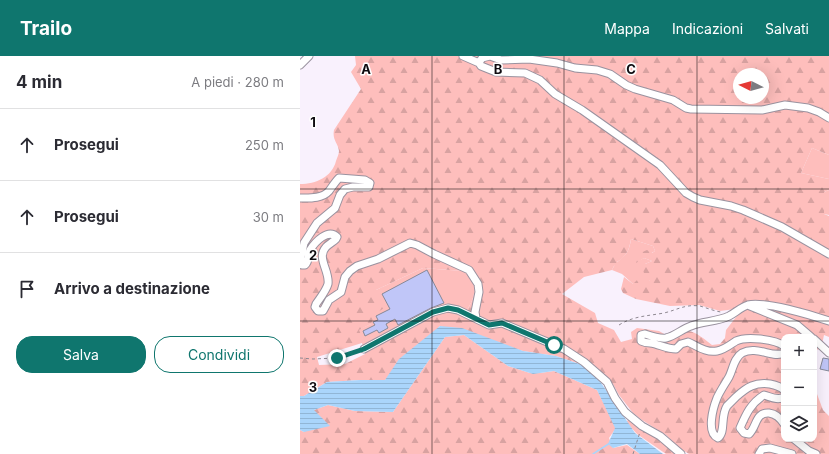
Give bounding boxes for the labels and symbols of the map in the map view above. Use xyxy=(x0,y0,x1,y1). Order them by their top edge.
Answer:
text: A xyxy=(361,61,371,77)
text: B xyxy=(494,61,503,77)
text: C xyxy=(626,61,636,77)
north arrow xyxy=(733,68,769,104)
text: 1 xyxy=(310,114,316,130)
text: 2 xyxy=(309,247,317,263)
route start xyxy=(545,336,563,354)
route end xyxy=(328,349,346,367)
text: 3 xyxy=(309,379,317,395)

